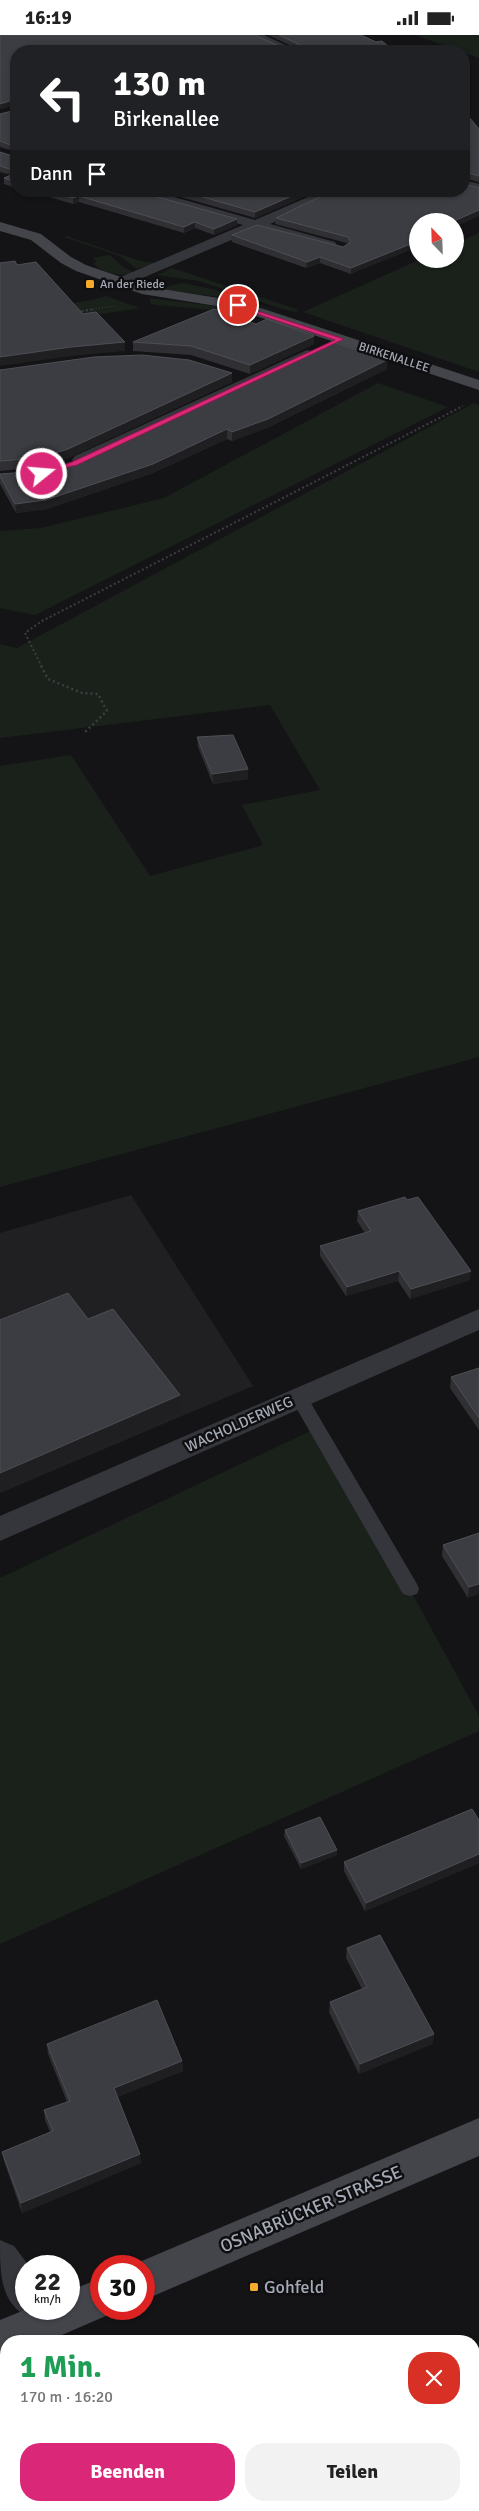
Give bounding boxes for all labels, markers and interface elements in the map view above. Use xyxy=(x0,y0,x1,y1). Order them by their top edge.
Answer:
text: 16:19 xyxy=(25,6,72,30)
text: 130 m xyxy=(113,62,206,105)
icon: left xyxy=(30,65,95,130)
text: Birkenallee xyxy=(113,105,220,132)
icon: arrive xyxy=(83,160,111,188)
text: Dann xyxy=(30,162,73,186)
north arrow xyxy=(409,213,464,267)
map controls xyxy=(409,213,464,268)
place label: An der Riede xyxy=(100,277,165,292)
marker: An der Riede xyxy=(84,278,96,290)
pin xyxy=(217,284,259,326)
icon: arrive xyxy=(224,291,252,319)
street label: BIRKENALLEE xyxy=(357,339,431,376)
position arrow xyxy=(15,447,67,499)
street label: WACHOLDERWEG xyxy=(182,1392,296,1456)
street label: OSNABRÜCKER STRASSE xyxy=(217,2161,405,2257)
speed limit sign: 30 xyxy=(90,2255,155,2320)
text: 22 xyxy=(34,2266,61,2297)
place label: Gohfeld xyxy=(264,2276,324,2298)
marker: Gohfeld xyxy=(248,2281,260,2293)
text: km/h xyxy=(34,2292,61,2307)
text: 1 Min. xyxy=(20,2349,102,2386)
button: close xyxy=(408,2352,460,2404)
text: 170 m · 16:20 xyxy=(20,2387,113,2407)
button: Beenden xyxy=(20,2443,235,2501)
button: Teilen xyxy=(245,2443,460,2501)

